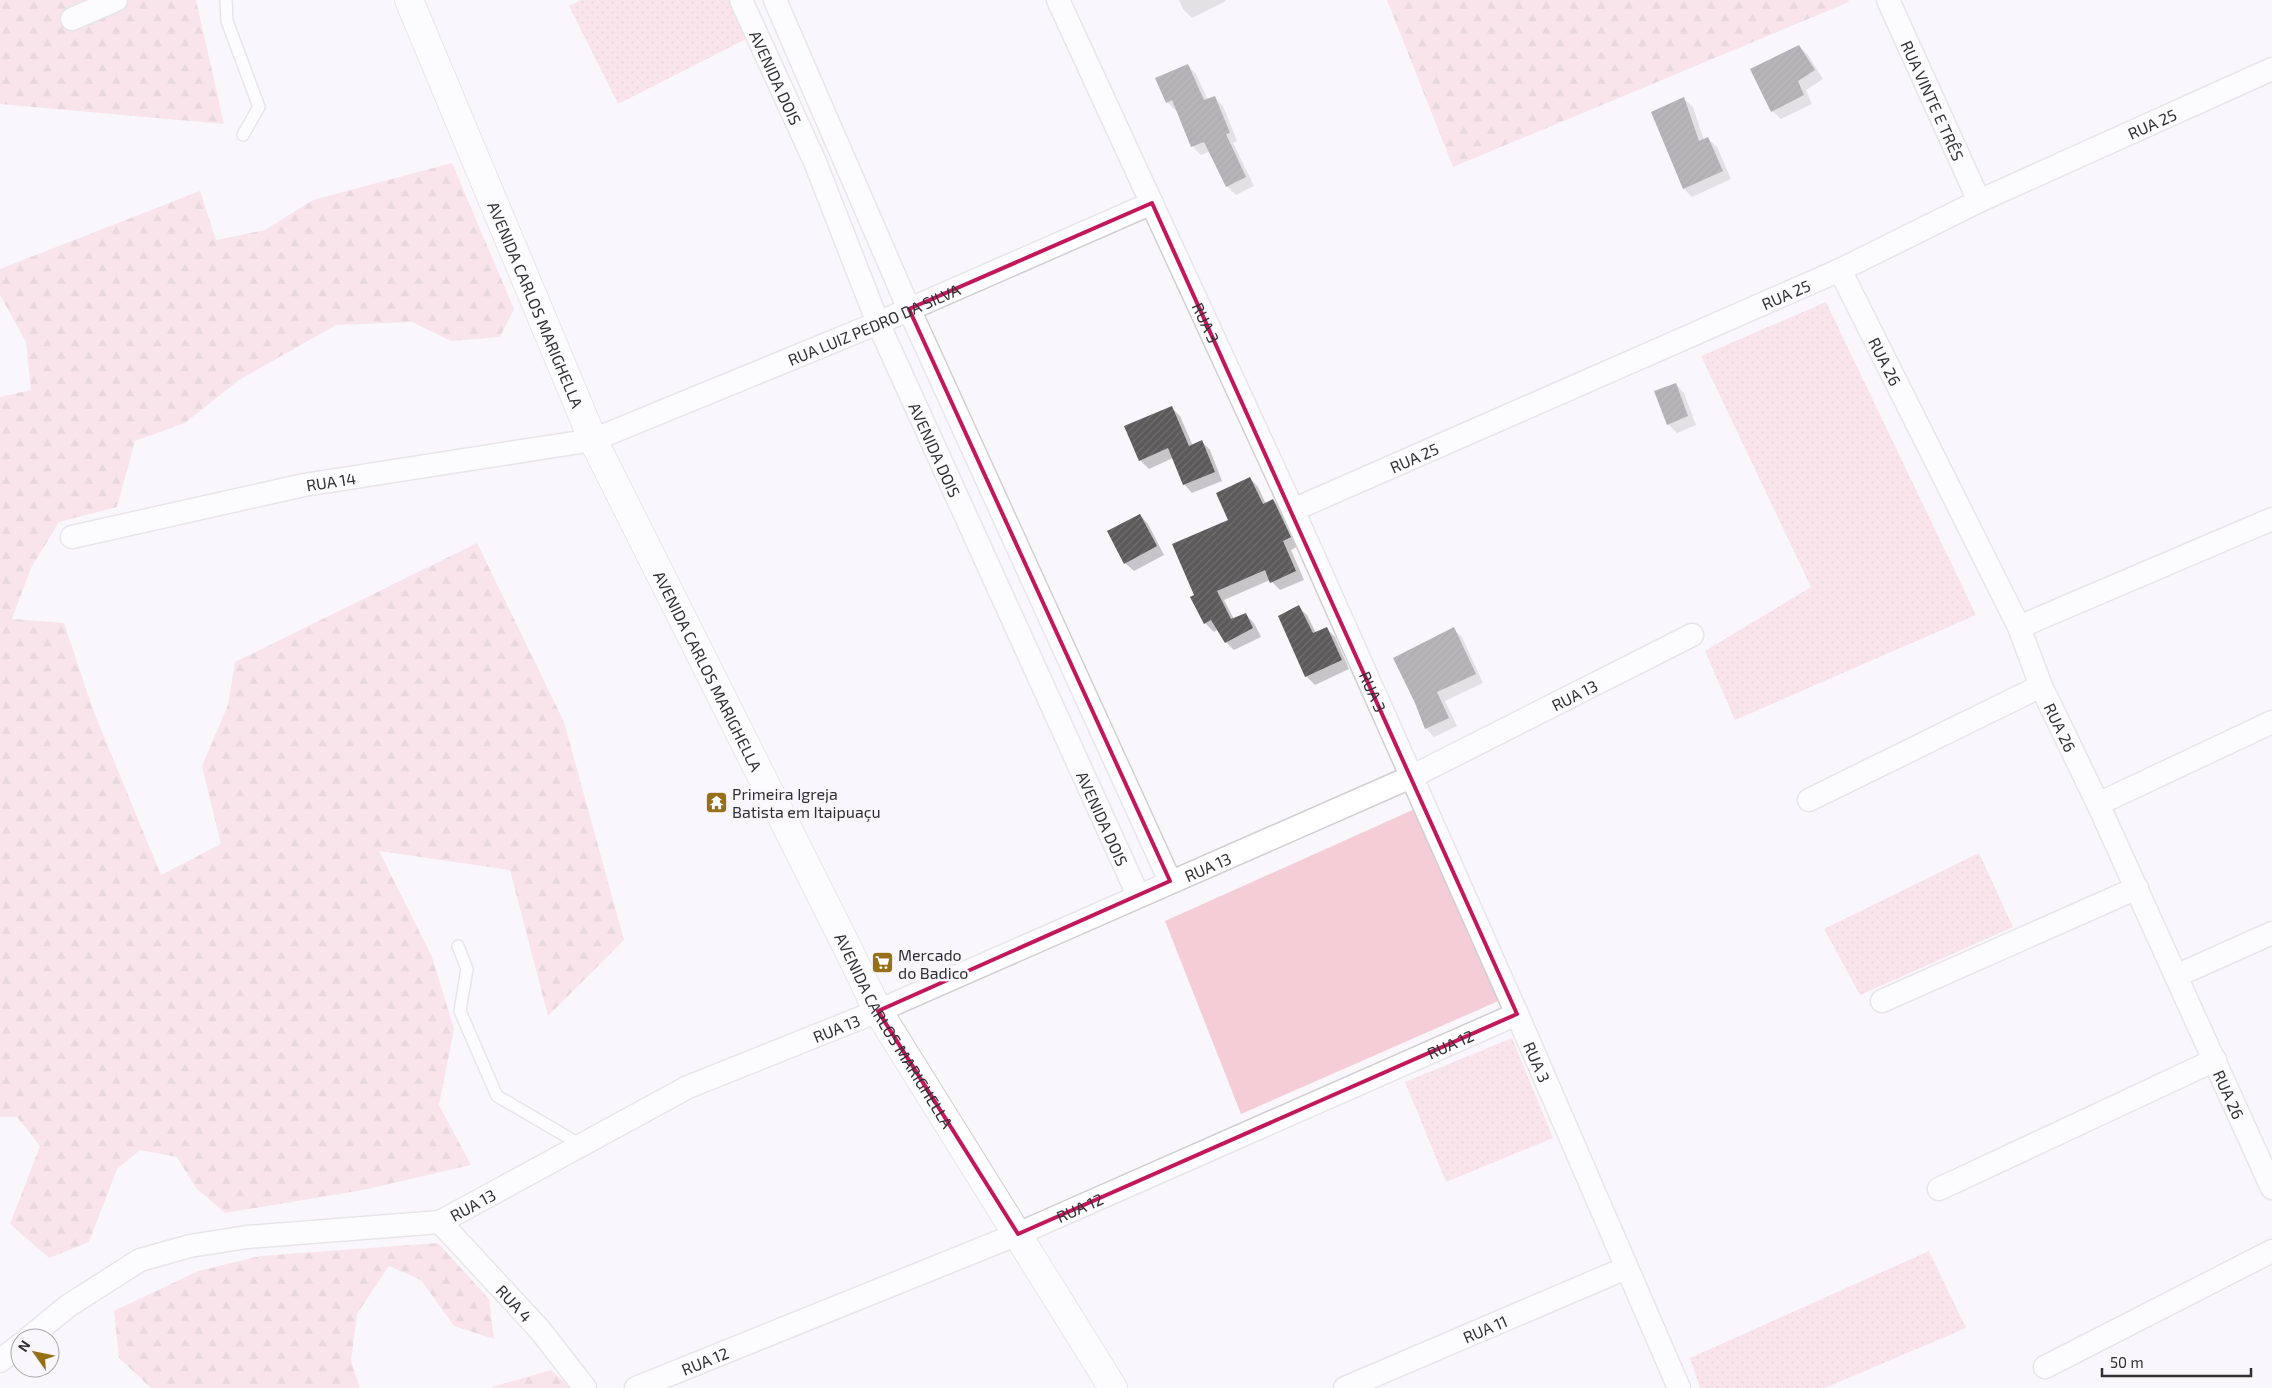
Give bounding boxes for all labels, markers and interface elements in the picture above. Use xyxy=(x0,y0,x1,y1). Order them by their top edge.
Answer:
street label: AVENIDA DOIS xyxy=(747,27,806,128)
street label: RUA VINTE E TRÊS xyxy=(1898,37,1969,163)
street label: RUA 25 xyxy=(2125,104,2179,142)
street label: AVENIDA CARLOS MARIGHELLA xyxy=(485,198,588,410)
street label: RUA 25 xyxy=(1758,275,1813,313)
street label: RUA LUIZ PEDRO DA SILVA xyxy=(785,279,963,369)
street label: RUA 3 xyxy=(1189,299,1224,346)
street label: RUA 26 xyxy=(1866,334,1906,389)
street label: AVENIDA DOIS xyxy=(906,399,965,500)
street label: RUA 25 xyxy=(1387,438,1441,476)
street label: RUA 14 xyxy=(305,468,357,494)
street label: AVENIDA CARLOS MARIGHELLA xyxy=(650,567,767,774)
street label: RUA 3 xyxy=(1356,668,1391,715)
street label: RUA 13 xyxy=(1548,675,1600,714)
street label: RUA 26 xyxy=(2041,700,2081,755)
street label: AVENIDA DOIS xyxy=(1073,768,1133,869)
place label: Primeira Igreja Batista em Itaipuaçu xyxy=(732,784,881,822)
temple icon: Primeira Igreja Batista em Itaipuaçu xyxy=(704,790,728,814)
street label: RUA 13 xyxy=(1181,848,1234,885)
street label: AVENIDA CARLOS MARIGHELLA xyxy=(832,929,958,1131)
place label: Mercado do Badico xyxy=(898,945,968,982)
supermarket icon: Mercado do Badico xyxy=(870,951,894,975)
street label: RUA 13 xyxy=(810,1010,862,1046)
street label: RUA 12 xyxy=(1424,1025,1476,1062)
street label: RUA 3 xyxy=(1520,1038,1555,1085)
street label: RUA 26 xyxy=(2210,1067,2249,1122)
street label: RUA 13 xyxy=(446,1184,498,1224)
street label: RUA 12 xyxy=(1053,1188,1106,1225)
street label: RUA 4 xyxy=(493,1280,537,1325)
street label: RUA 11 xyxy=(1460,1310,1510,1346)
north arrow xyxy=(10,1328,60,1378)
text: N xyxy=(14,1337,34,1355)
street label: RUA 12 xyxy=(678,1342,731,1378)
scale bar xyxy=(2102,1346,2251,1378)
text: 50 m xyxy=(2110,1353,2144,1371)

